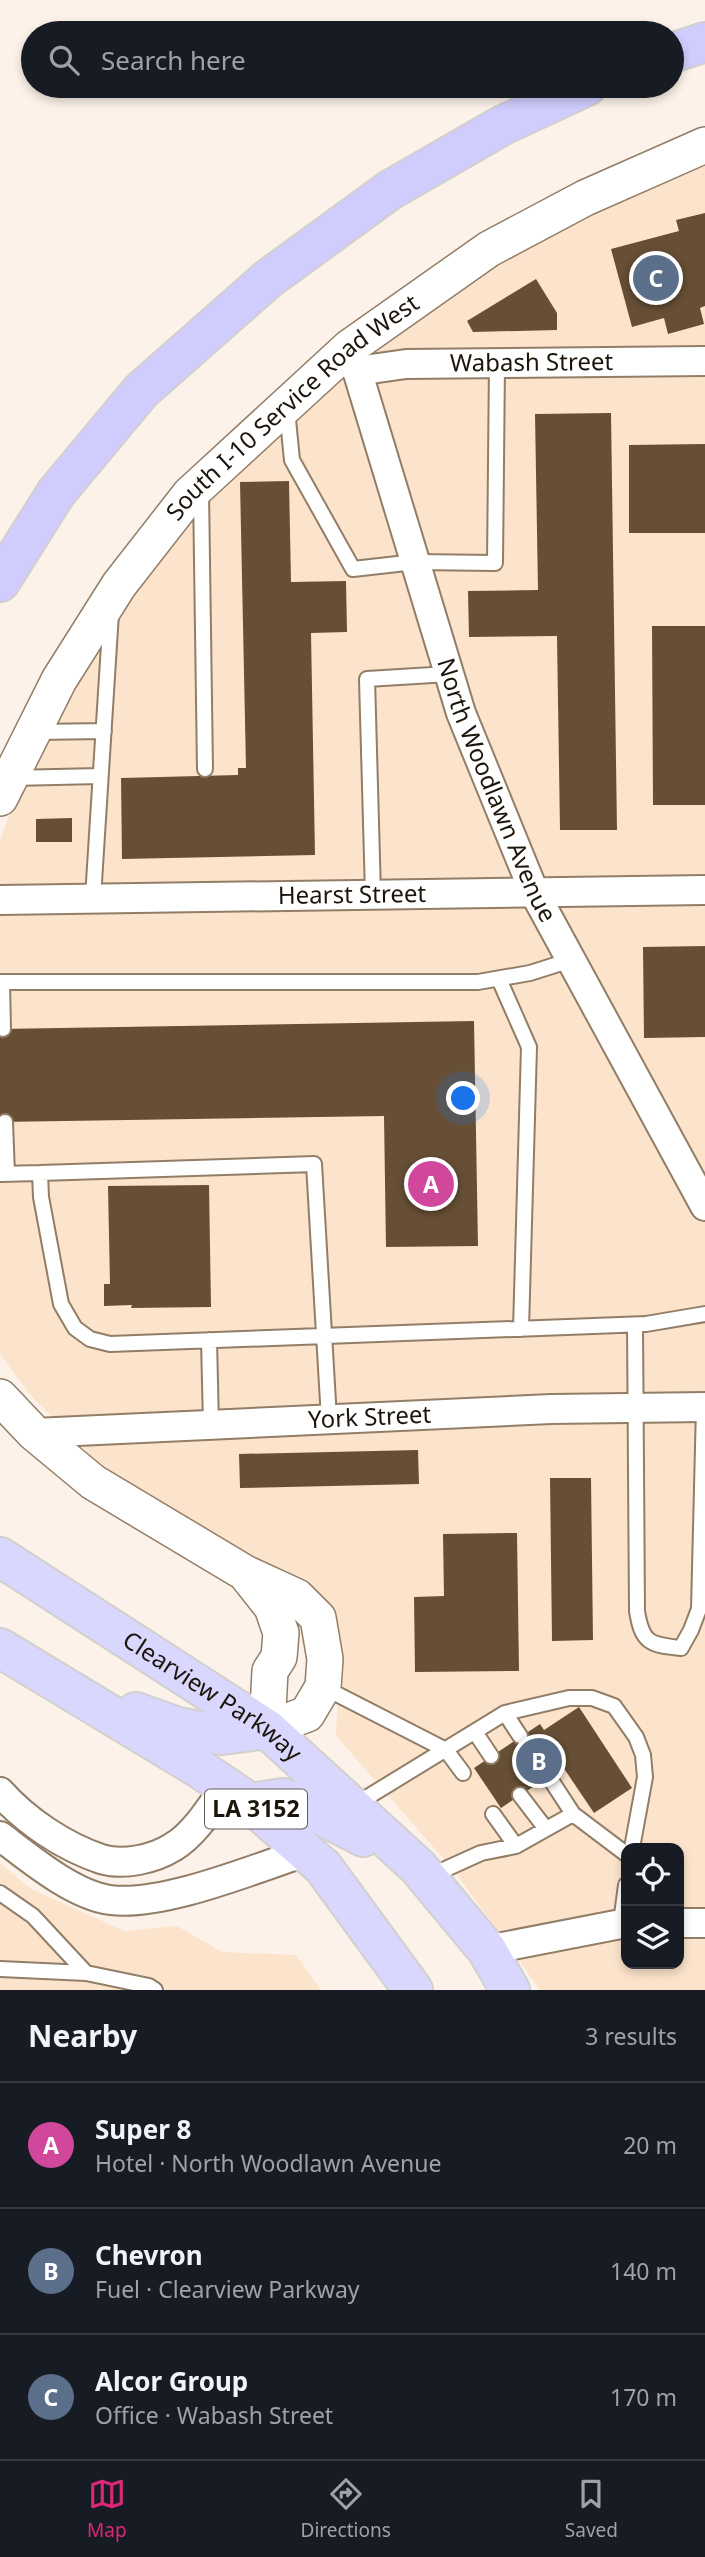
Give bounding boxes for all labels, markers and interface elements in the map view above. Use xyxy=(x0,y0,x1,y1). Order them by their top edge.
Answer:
search box xyxy=(21,21,684,98)
icon: search xyxy=(45,41,83,79)
text: Search here xyxy=(101,42,246,78)
pin: C xyxy=(633,252,679,304)
street label: South I-10 Service Road West xyxy=(158,285,425,527)
street label: Wabash Street xyxy=(450,344,614,379)
street label: North Woodlawn Avenue xyxy=(430,654,565,928)
street label: Hearst Street xyxy=(278,876,427,911)
your location xyxy=(446,1081,480,1115)
pin: A xyxy=(408,1158,454,1210)
street label: York Street xyxy=(307,1397,432,1435)
street label: Clearview Parkway xyxy=(117,1622,310,1769)
pin: B xyxy=(516,1735,562,1787)
road number: LA 3152 xyxy=(205,1790,307,1828)
map controls xyxy=(621,1843,684,1969)
button: locate xyxy=(621,1843,684,1906)
button: layers xyxy=(621,1906,684,1969)
text: Nearby xyxy=(28,2015,137,2056)
text: 3 results xyxy=(585,2020,677,2052)
text: Super 8 xyxy=(95,2111,191,2147)
text: A xyxy=(43,2129,59,2161)
text: 20 m xyxy=(623,2129,677,2161)
text: Hotel · North Woodlawn Avenue xyxy=(95,2147,441,2179)
text: Chevron xyxy=(95,2237,203,2273)
text: B xyxy=(43,2255,59,2287)
text: 140 m xyxy=(610,2255,677,2287)
text: Fuel · Clearview Parkway xyxy=(95,2273,360,2305)
text: Alcor Group xyxy=(95,2363,248,2399)
text: C xyxy=(44,2381,58,2413)
text: 170 m xyxy=(610,2381,677,2413)
text: Office · Wabash Street xyxy=(95,2399,333,2431)
tab: Map xyxy=(87,2475,127,2543)
tab: Directions xyxy=(301,2475,391,2543)
tab: Saved xyxy=(565,2475,618,2543)

